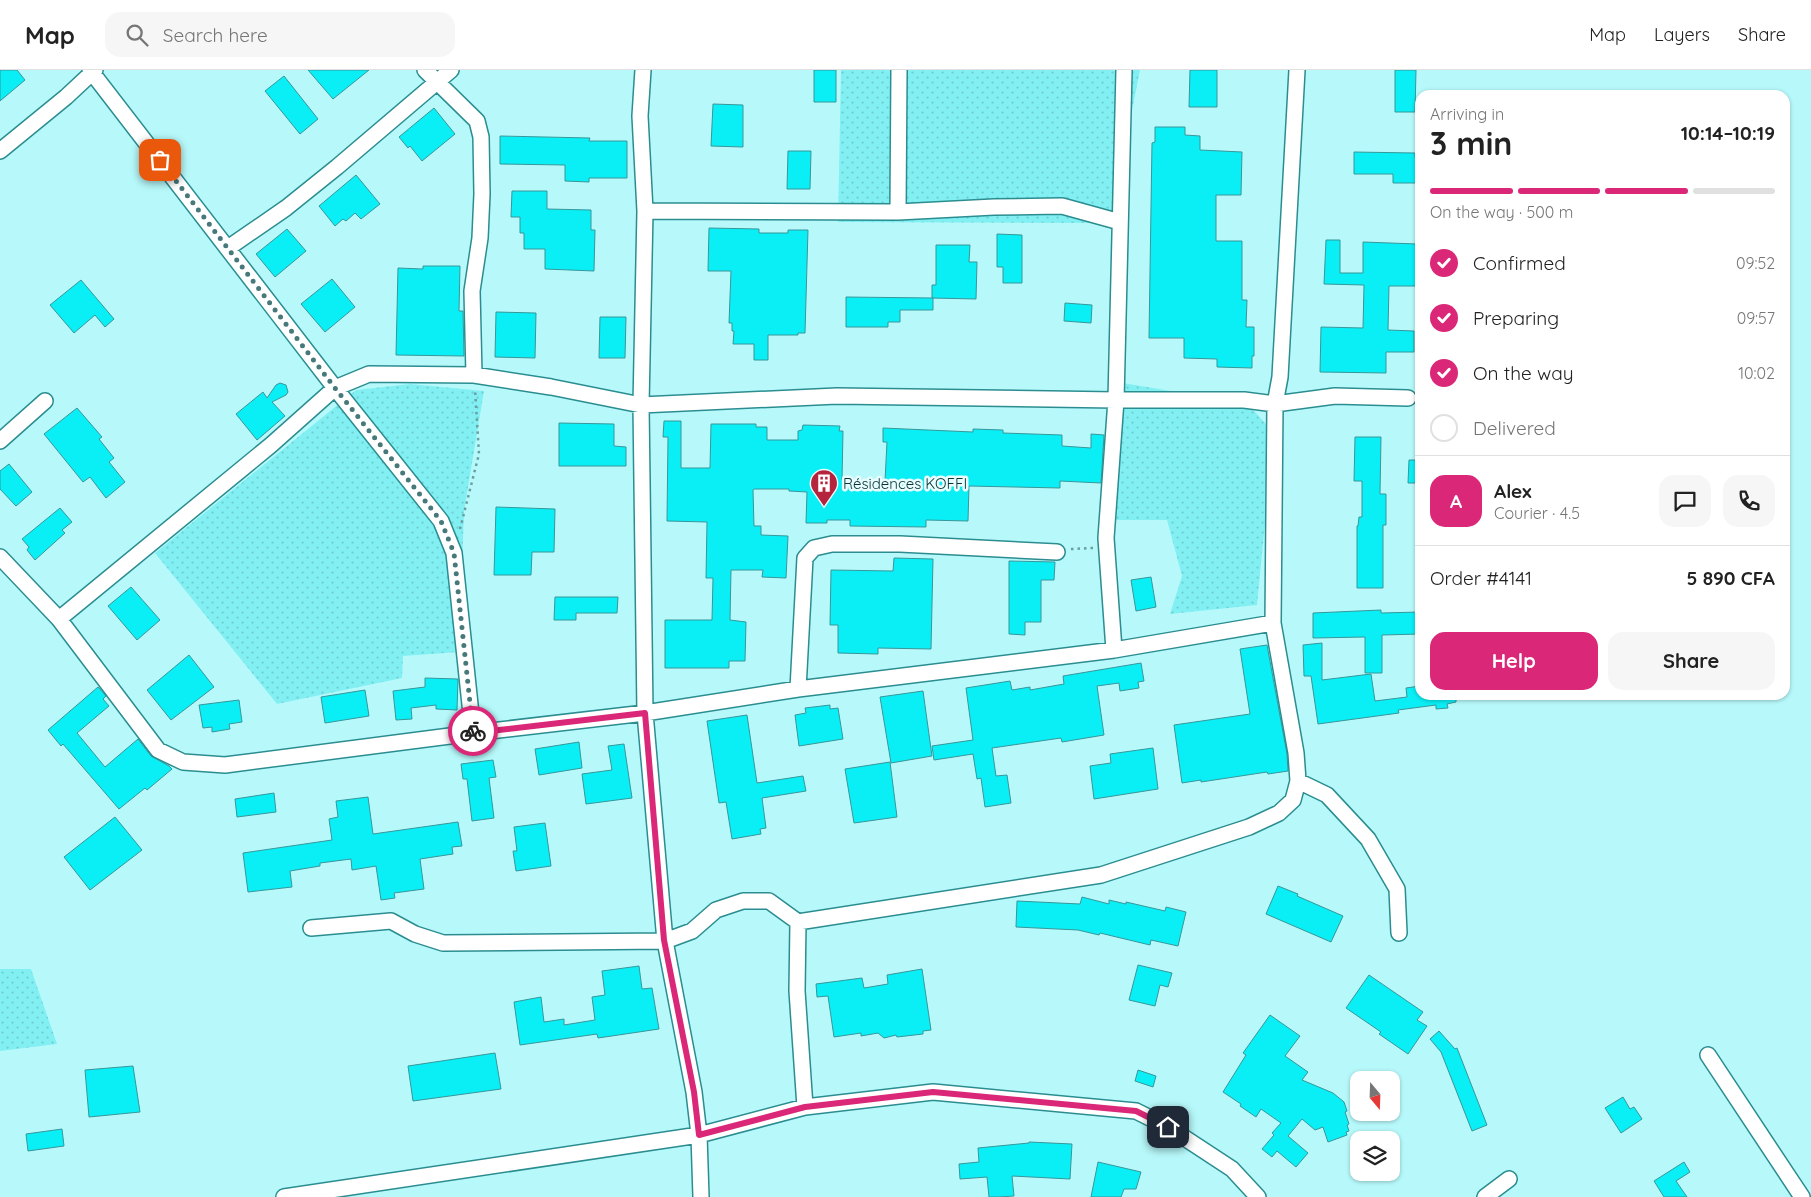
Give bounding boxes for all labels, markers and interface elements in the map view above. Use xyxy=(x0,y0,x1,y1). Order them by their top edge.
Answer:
search box xyxy=(105,12,455,57)
text: Map xyxy=(25,20,75,50)
icon: search xyxy=(123,21,151,49)
text: Search here xyxy=(163,23,268,47)
text: Map xyxy=(1589,23,1626,46)
text: Layers xyxy=(1654,23,1710,46)
text: Share xyxy=(1738,23,1786,46)
text: Arriving in xyxy=(1430,104,1504,124)
text: 10:14–10:19 xyxy=(1681,121,1775,145)
text: 3 min xyxy=(1430,123,1512,163)
pin xyxy=(139,139,181,181)
icon: bag xyxy=(146,146,174,174)
text: On the way · 500 m xyxy=(1430,202,1573,222)
icon: check xyxy=(1430,249,1458,277)
text: Confirmed xyxy=(1473,251,1566,275)
text: 09:52 xyxy=(1736,253,1775,273)
icon: check xyxy=(1430,304,1458,332)
text: Preparing xyxy=(1473,306,1559,330)
text: 09:57 xyxy=(1737,308,1775,328)
icon: check xyxy=(1430,359,1458,387)
text: On the way xyxy=(1473,361,1574,385)
text: 10:02 xyxy=(1738,363,1775,383)
text: Delivered xyxy=(1473,416,1556,440)
building icon: Résidences KOFFI xyxy=(809,468,839,507)
place label: Résidences KOFFI xyxy=(843,474,967,493)
button: chat xyxy=(1659,475,1711,527)
button: phone xyxy=(1723,475,1775,527)
text: Alex xyxy=(1494,479,1532,503)
text: A xyxy=(1450,489,1462,513)
text: Courier · 4.5 xyxy=(1494,503,1580,523)
text: Order #4141 xyxy=(1430,566,1532,590)
text: 5 890 CFA xyxy=(1686,566,1775,590)
button: Help xyxy=(1430,632,1598,690)
button: Share xyxy=(1608,632,1775,690)
courier xyxy=(448,706,498,756)
icon: bike xyxy=(459,717,487,745)
north arrow xyxy=(1350,1071,1400,1121)
map controls xyxy=(1350,1071,1400,1181)
pin xyxy=(1147,1106,1189,1148)
icon: home xyxy=(1154,1113,1182,1141)
button: layers xyxy=(1350,1131,1400,1181)

